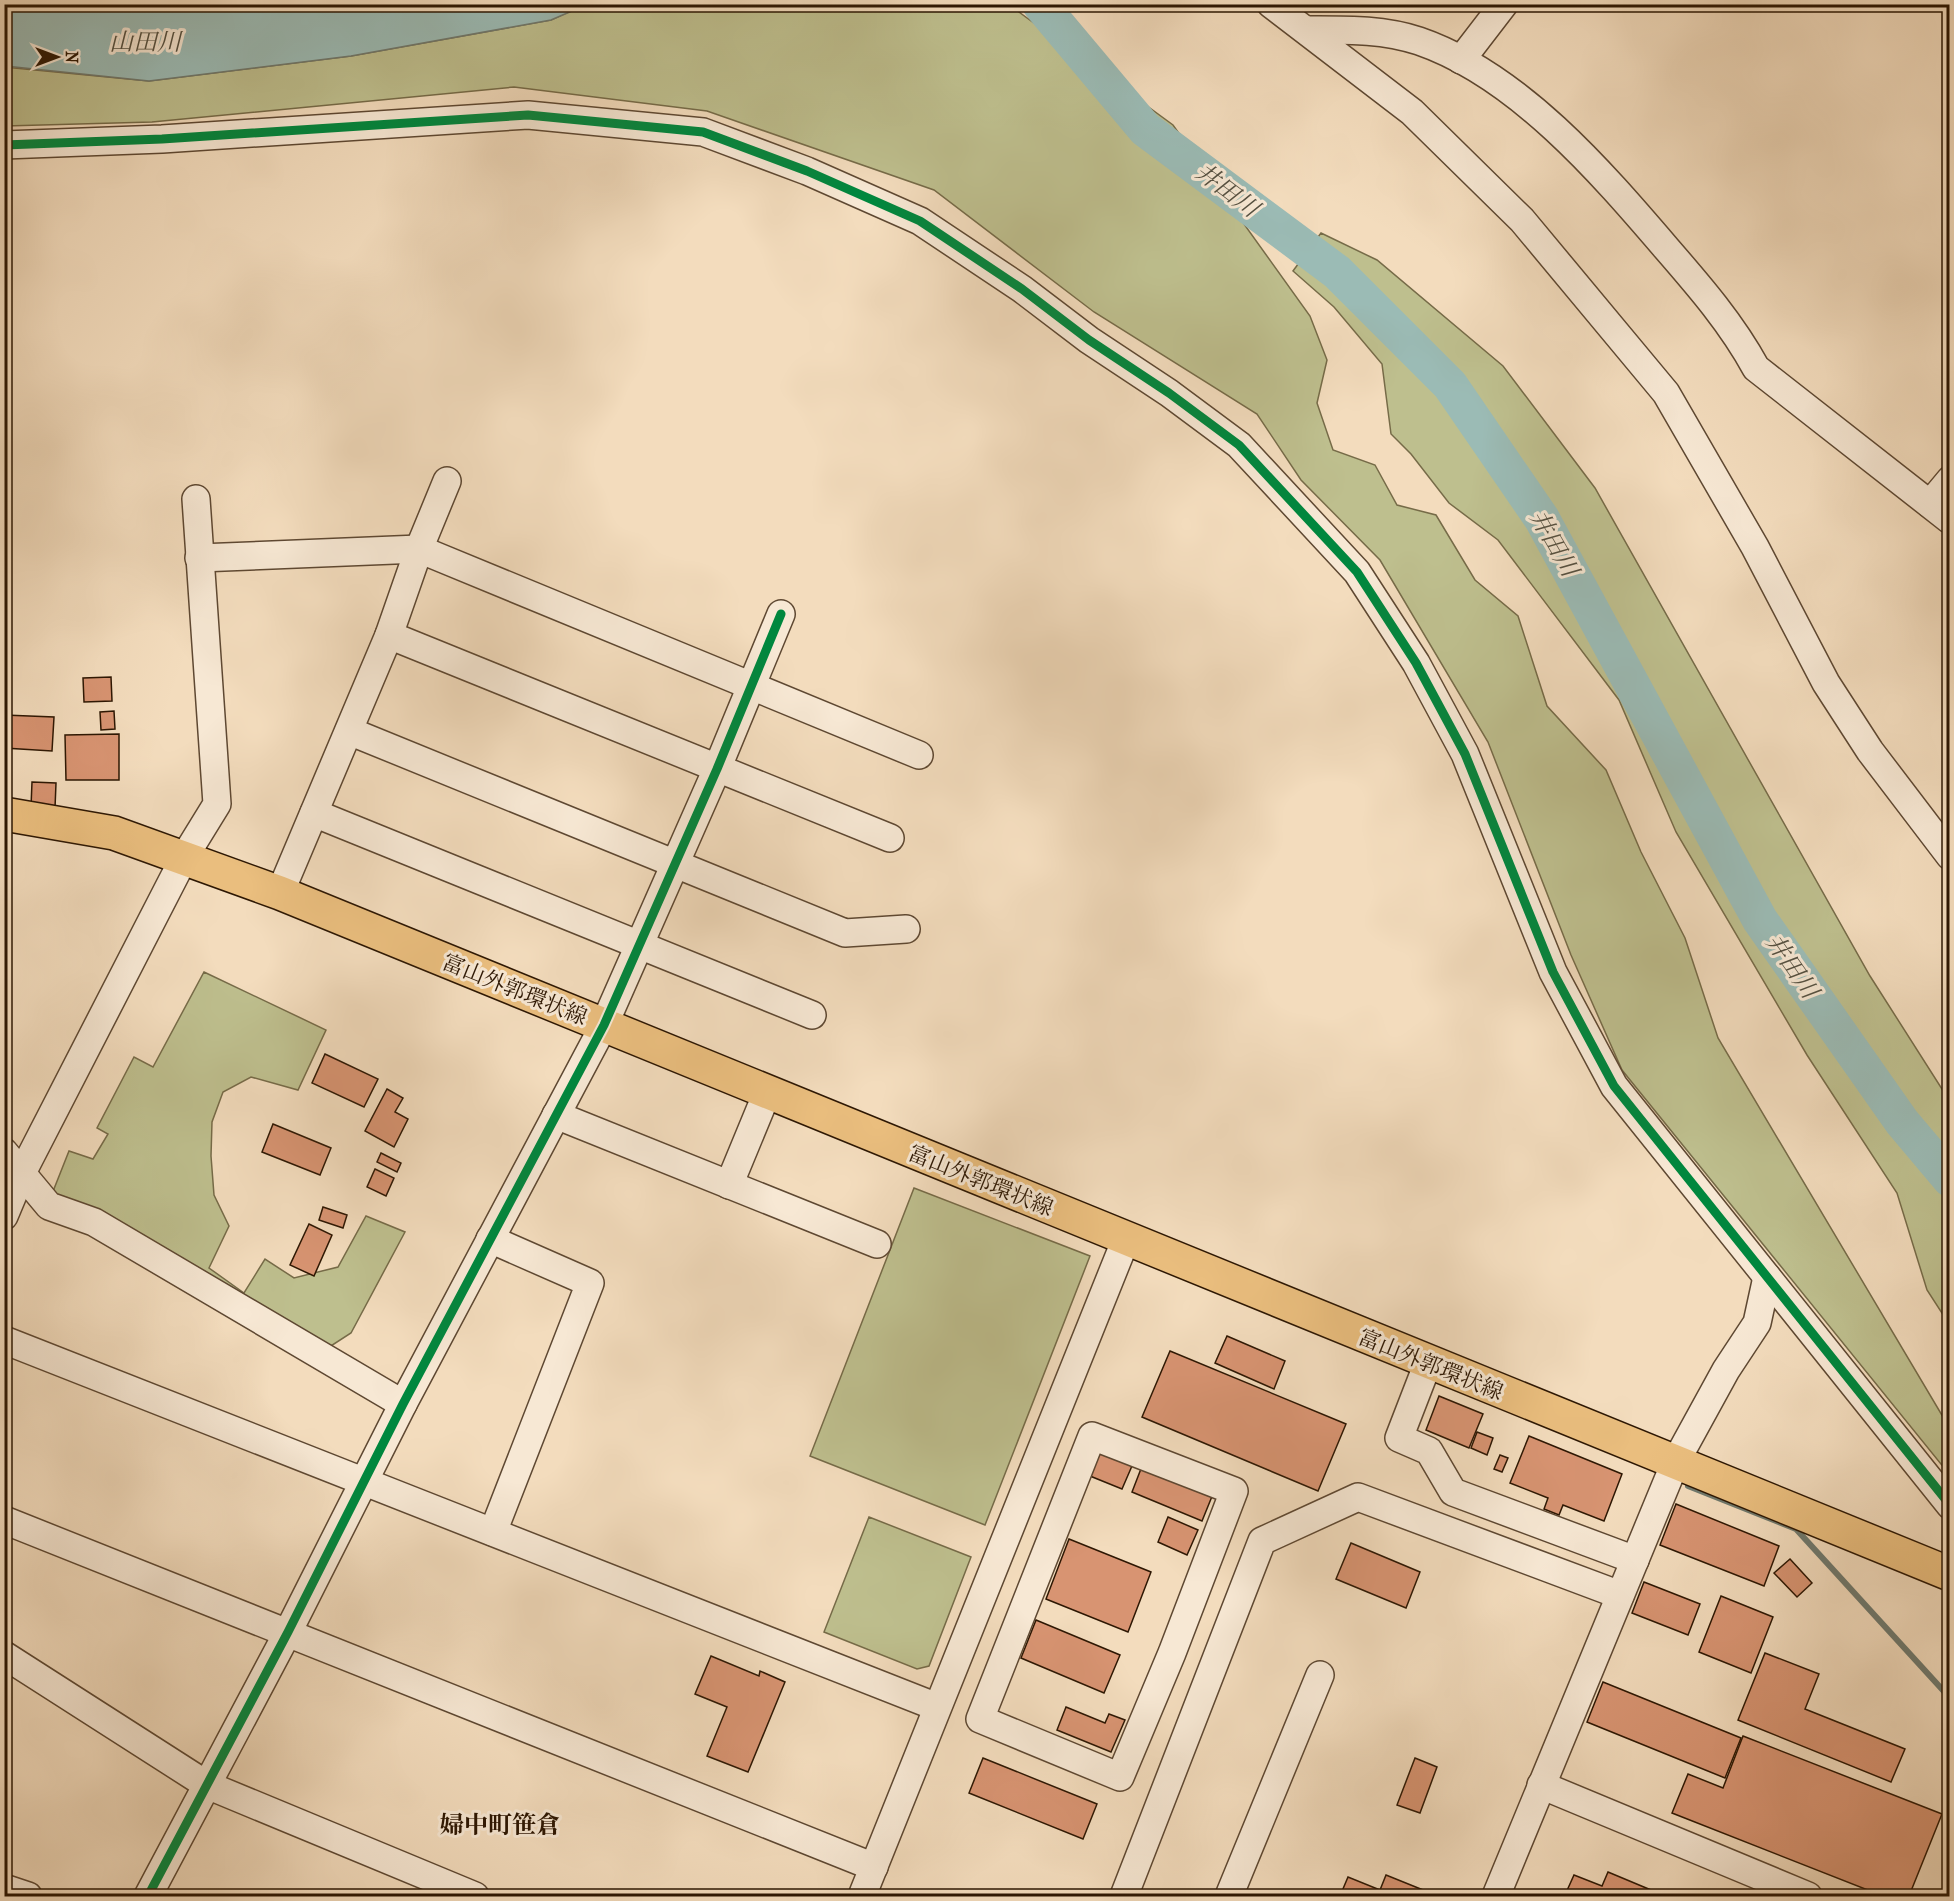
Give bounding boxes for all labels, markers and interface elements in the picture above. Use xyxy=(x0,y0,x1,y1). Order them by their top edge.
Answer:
north arrow xyxy=(27,27,87,87)
water label: 山田川 xyxy=(109,28,184,56)
text: N xyxy=(62,51,81,64)
water label: 井田川 xyxy=(1190,157,1267,225)
water label: 井田川 xyxy=(1524,505,1586,584)
water label: 井田川 xyxy=(1760,928,1826,1006)
street label: 富山外郭環状線 xyxy=(438,949,591,1031)
street label: 富山外郭環状線 xyxy=(904,1140,1057,1222)
street label: 富山外郭環状線 xyxy=(1354,1324,1507,1406)
district label: 婦中町笹倉 xyxy=(440,1811,560,1839)

